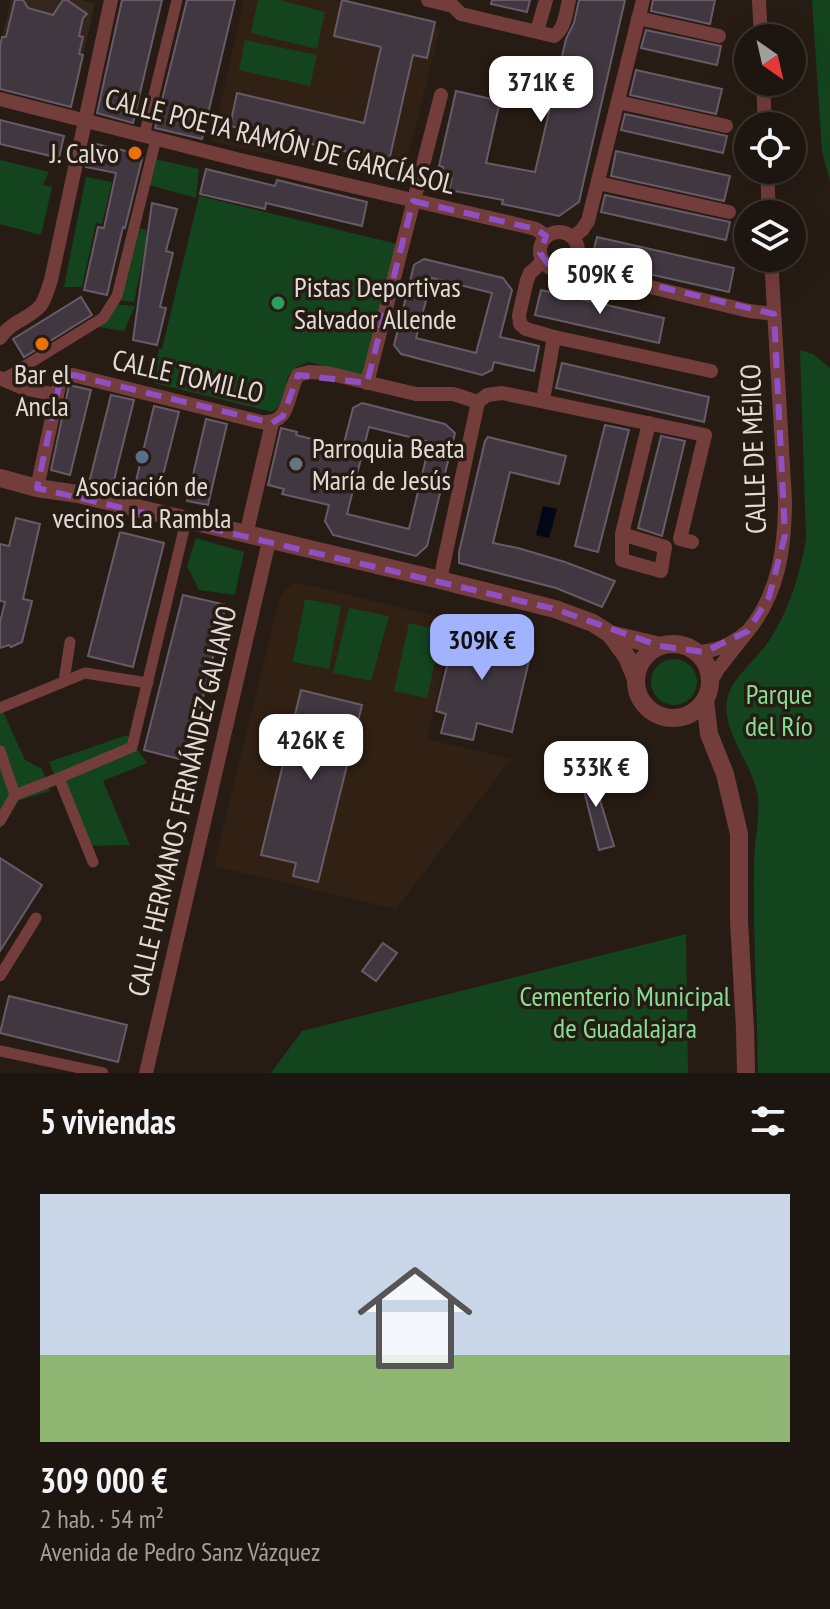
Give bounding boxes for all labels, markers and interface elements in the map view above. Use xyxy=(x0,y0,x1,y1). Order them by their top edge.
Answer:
north arrow xyxy=(734,24,806,96)
map controls xyxy=(734,24,806,272)
pin: 371K € xyxy=(476,56,606,124)
text: 371K € xyxy=(507,65,575,98)
street label: CALLE POETA RAMÓN DE GARCÍASOL xyxy=(101,79,459,202)
button: locate xyxy=(734,112,806,184)
place label: J. Calvo xyxy=(49,134,119,171)
marker: J. Calvo xyxy=(126,144,144,162)
button: layers xyxy=(734,200,806,272)
pin: 509K € xyxy=(535,248,665,316)
text: 509K € xyxy=(566,257,634,290)
place label: Pistas Deportivas Salvador Allende xyxy=(294,268,461,337)
marker: Pistas Deportivas Salvador Allende xyxy=(269,294,287,312)
marker: Bar el Ancla xyxy=(33,335,51,353)
street label: CALLE TOMILLO xyxy=(109,340,267,411)
place label: Bar el Ancla xyxy=(14,355,71,424)
street label: CALLE DE MÉJICO xyxy=(731,363,774,535)
place label: Parroquia Beata María de Jesús xyxy=(312,429,465,498)
marker: Asociación de vecinos La Rambla xyxy=(133,448,151,466)
marker: Parroquia Beata María de Jesús xyxy=(287,455,305,473)
place label: Asociación de vecinos La Rambla xyxy=(52,467,232,536)
street label: CALLE HERMANOS FERNÁNDEZ GALIANO xyxy=(119,602,245,1000)
pin: 309K € xyxy=(417,614,547,682)
text: 309K € xyxy=(448,623,516,656)
park label: Parque del Río xyxy=(745,675,813,744)
pin: 426K € xyxy=(246,714,376,782)
text: 426K € xyxy=(277,723,345,756)
pin: 533K € xyxy=(531,741,661,809)
text: 533K € xyxy=(562,750,630,783)
park label: Cementerio Municipal de Guadalajara xyxy=(520,977,731,1046)
text: 5 viviendas xyxy=(40,1099,176,1143)
icon: filters xyxy=(746,1099,790,1143)
icon: home xyxy=(343,1246,487,1390)
text: 309 000 € xyxy=(40,1458,168,1502)
text: 2 hab. · 54 m² xyxy=(40,1502,164,1535)
text: Avenida de Pedro Sanz Vázquez xyxy=(40,1535,320,1568)

